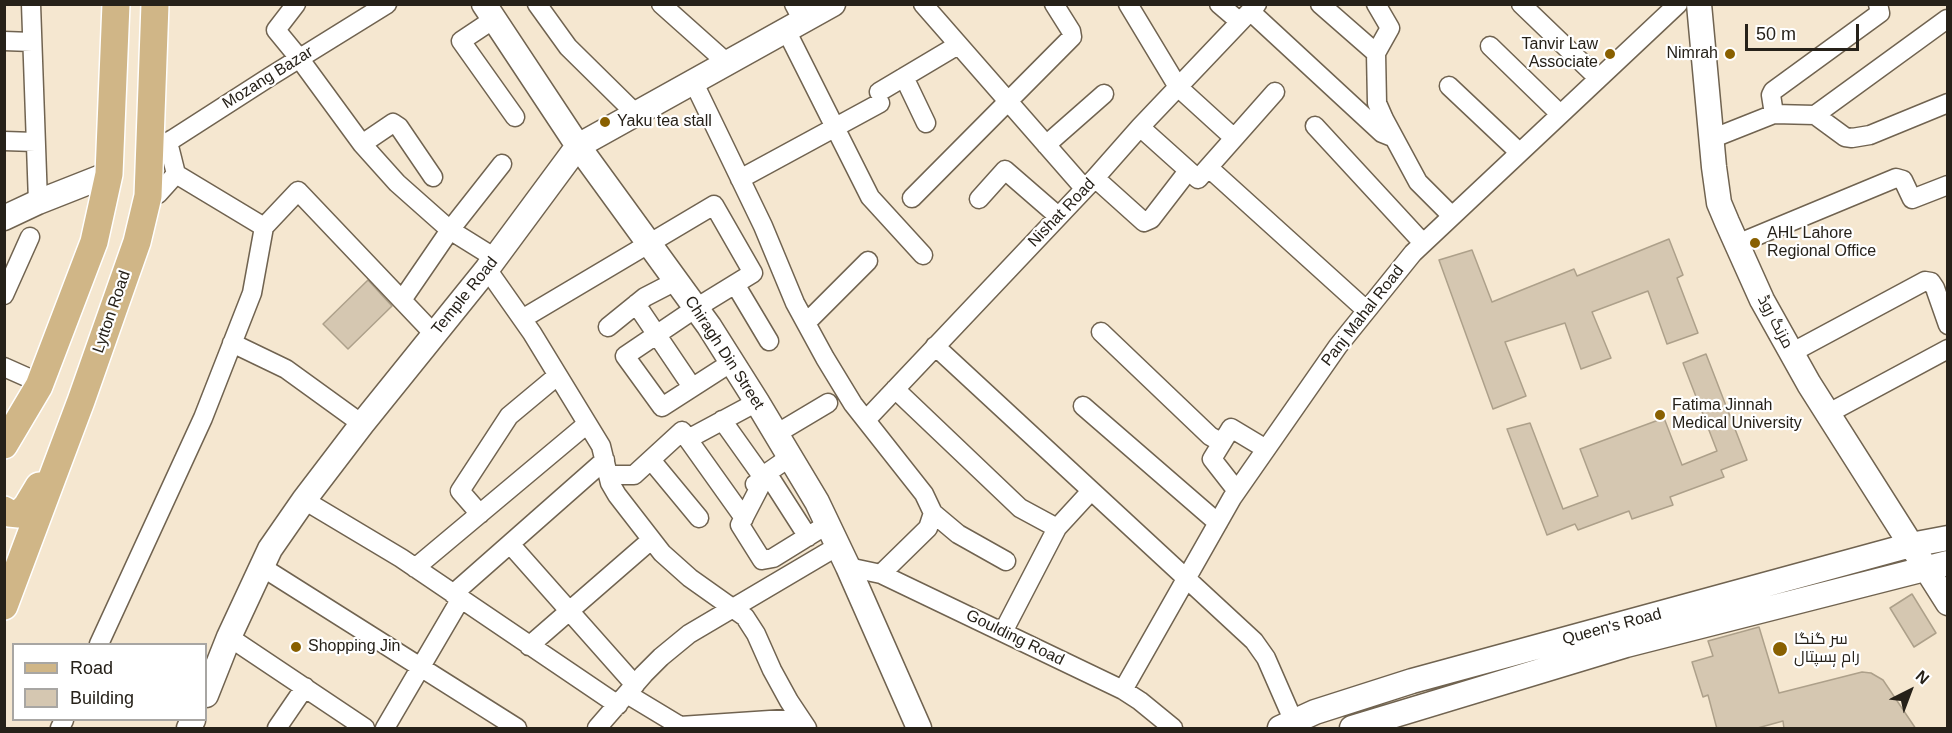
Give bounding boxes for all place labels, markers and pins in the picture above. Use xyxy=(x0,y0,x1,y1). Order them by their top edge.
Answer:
place label: Tanvir Law Associate xyxy=(1522,35,1598,73)
place label: Nimrah xyxy=(1666,44,1718,64)
marker: Tanvir Law Associate xyxy=(1603,47,1617,61)
marker: Nimrah xyxy=(1723,47,1737,61)
place label: Yaku tea stall xyxy=(617,112,712,132)
marker: Yaku tea stall xyxy=(598,115,612,129)
place label: AHL Lahore Regional Office xyxy=(1767,224,1876,262)
marker: AHL Lahore Regional Office xyxy=(1748,236,1762,250)
place label: Fatima Jinnah Medical University xyxy=(1672,396,1802,434)
marker: Fatima Jinnah Medical University xyxy=(1653,408,1667,422)
place label: سر گنگا رام ہسپتال xyxy=(1794,630,1860,668)
place label: Shopping Jin xyxy=(308,637,401,657)
marker: Shopping Jin xyxy=(289,640,303,654)
marker: سر گنگا رام ہسپتال xyxy=(1771,640,1789,658)

